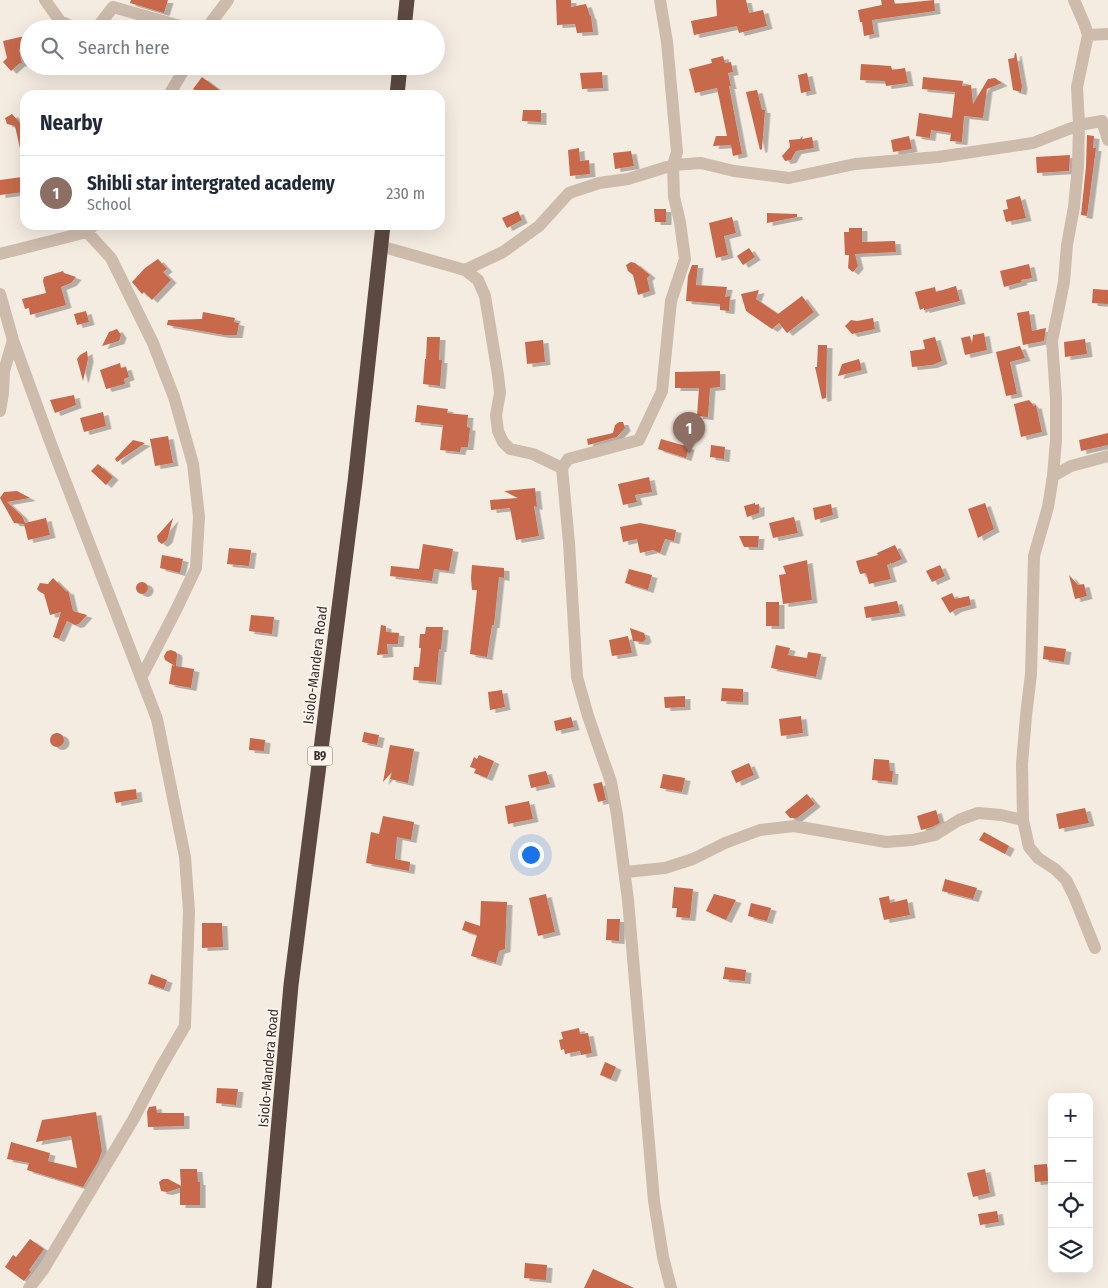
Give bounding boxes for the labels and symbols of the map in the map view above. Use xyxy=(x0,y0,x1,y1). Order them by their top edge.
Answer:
pin: 1 xyxy=(673,412,705,453)
street label: Isiolo-Mandera Road xyxy=(300,605,331,725)
road number: B9 xyxy=(308,746,332,766)
your location xyxy=(518,842,544,868)
street label: Isiolo-Mandera Road xyxy=(255,1008,282,1128)

